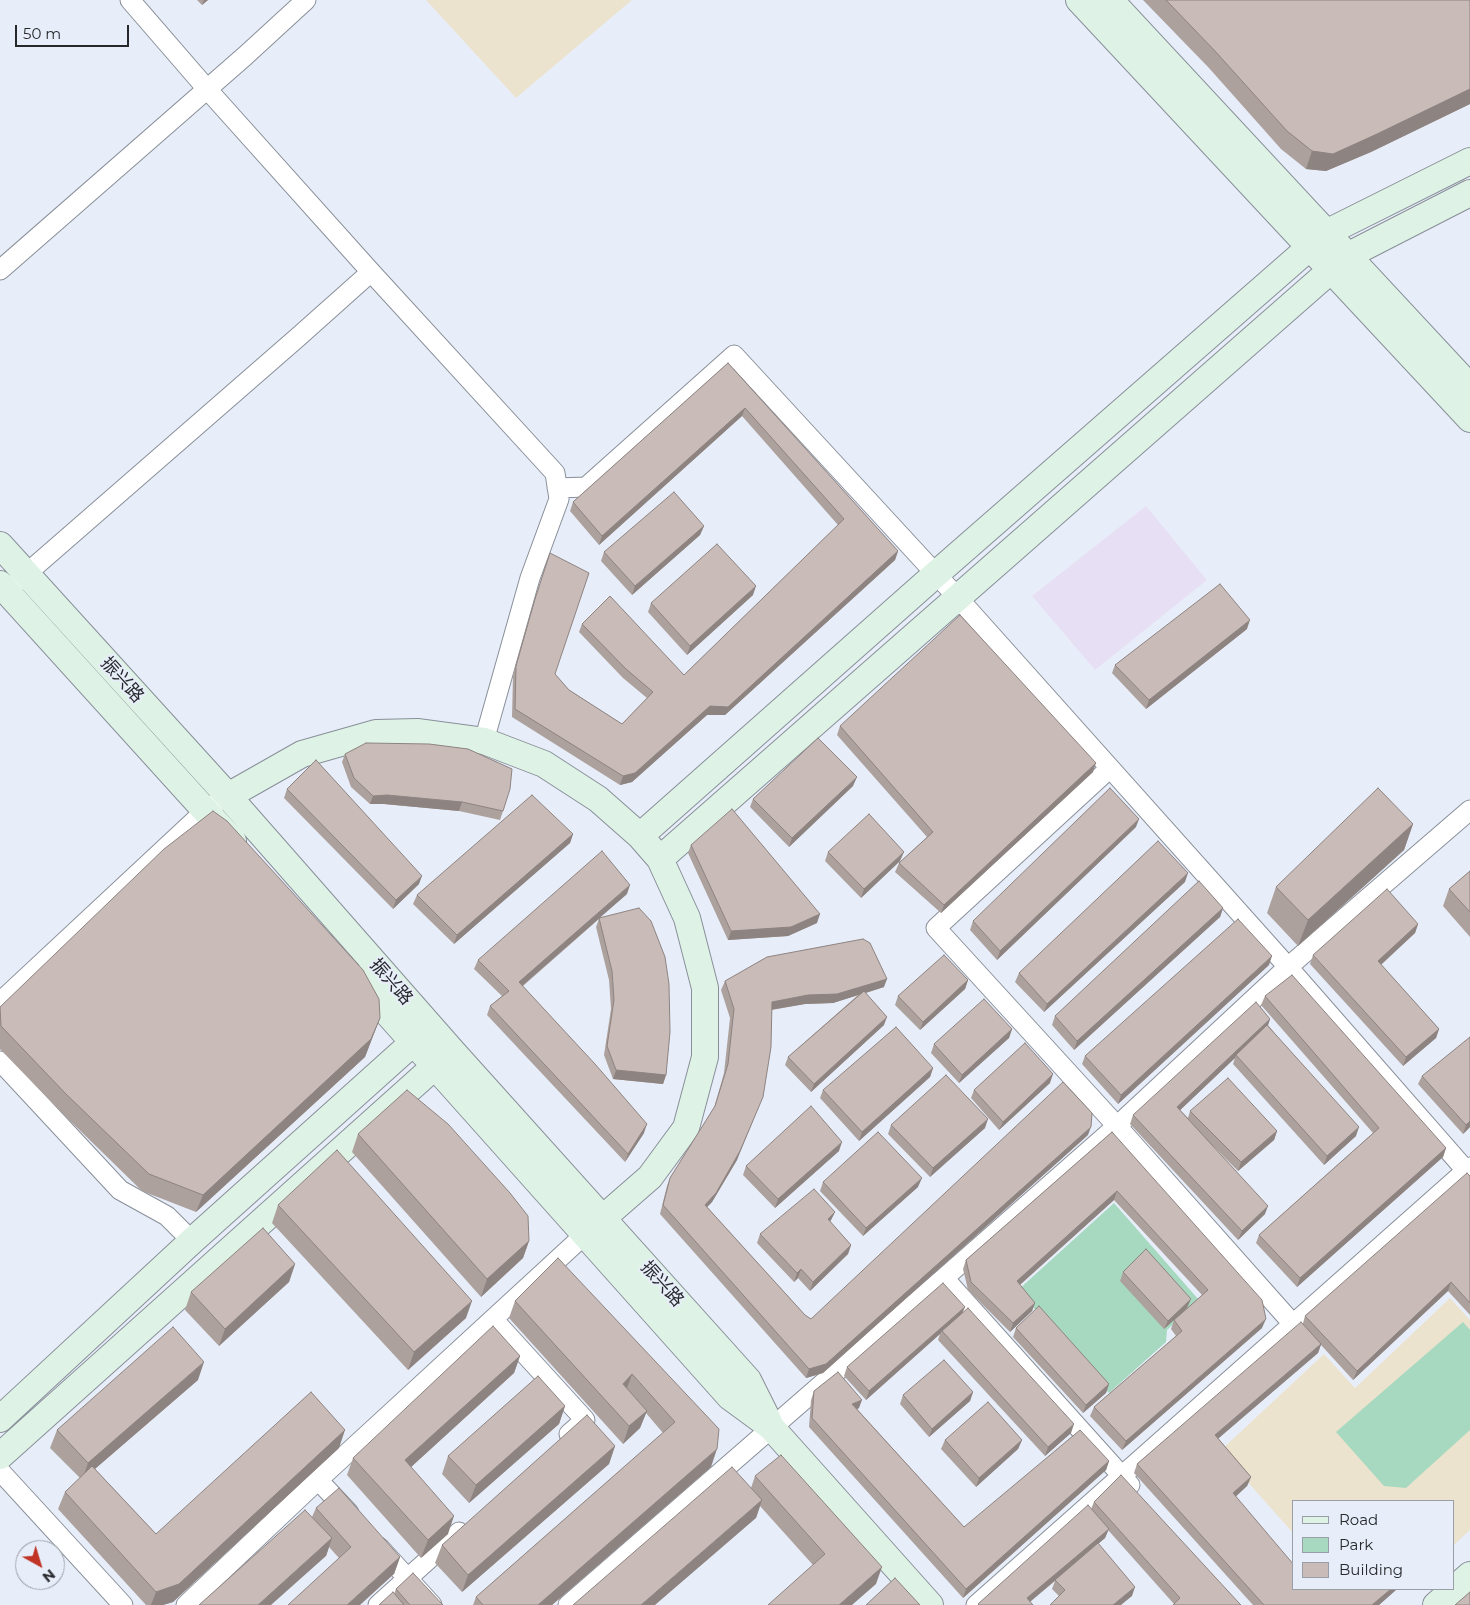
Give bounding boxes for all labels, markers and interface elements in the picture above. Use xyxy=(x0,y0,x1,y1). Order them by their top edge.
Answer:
scale bar xyxy=(18,15,131,47)
text: 50 m xyxy=(23,24,61,43)
street label: 振兴路 xyxy=(96,653,148,707)
street label: 振兴路 xyxy=(365,955,417,1009)
street label: 振兴路 xyxy=(636,1257,688,1311)
legend xyxy=(1292,1500,1455,1590)
text: Road xyxy=(1339,1510,1378,1529)
text: Park xyxy=(1339,1535,1373,1554)
north arrow xyxy=(15,1540,65,1590)
text: Building xyxy=(1339,1560,1403,1579)
text: N xyxy=(39,1565,59,1586)

